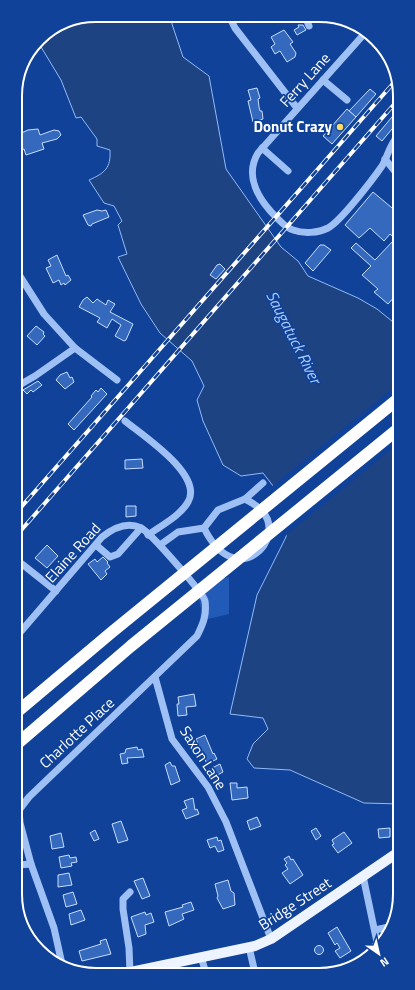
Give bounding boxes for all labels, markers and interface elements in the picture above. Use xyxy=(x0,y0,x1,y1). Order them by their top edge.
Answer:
street label: Ferry Lane xyxy=(274,47,335,112)
place label: Donut Crazy xyxy=(253,115,332,138)
marker: Donut Crazy xyxy=(335,122,345,132)
water label: Saugatuck River xyxy=(260,286,329,389)
street label: Elaine Road xyxy=(39,517,106,588)
street label: Charlotte Place xyxy=(34,692,119,774)
street label: Saxon Lane xyxy=(174,721,233,794)
street label: Bridge Street xyxy=(254,871,336,936)
north arrow xyxy=(359,934,399,974)
text: N xyxy=(377,954,392,971)

